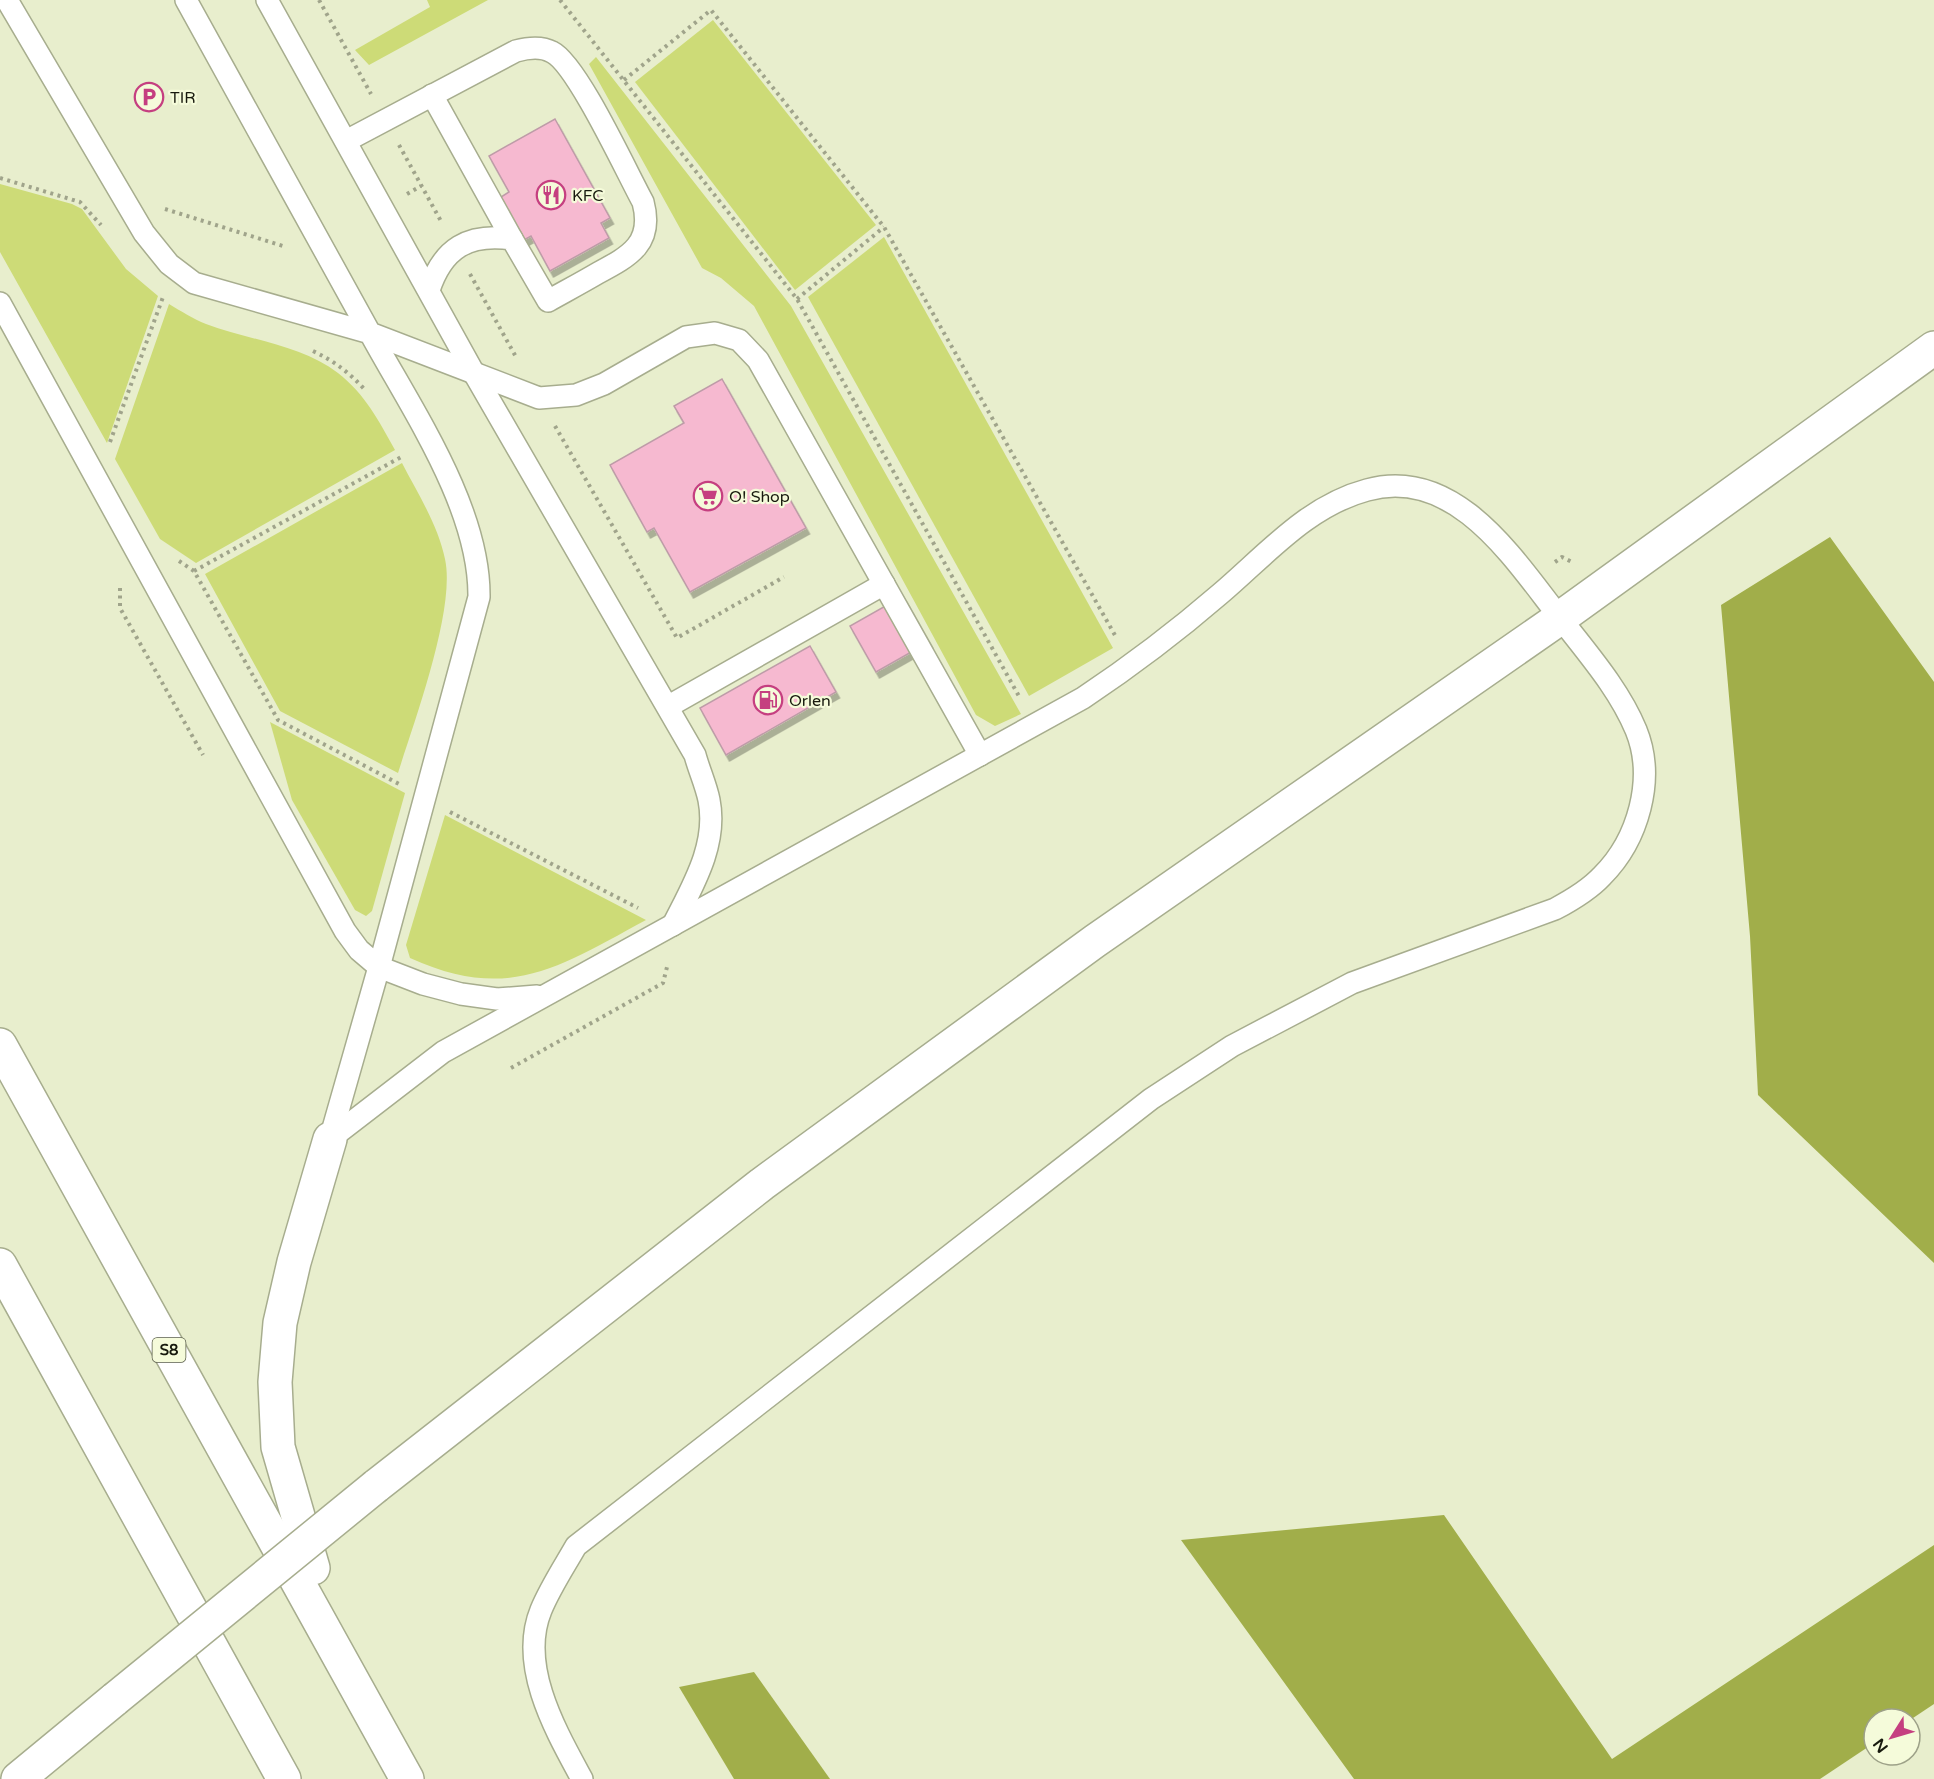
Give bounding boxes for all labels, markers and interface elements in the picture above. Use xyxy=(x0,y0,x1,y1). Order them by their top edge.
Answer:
parking icon: TIR xyxy=(133,81,165,113)
place label: TIR xyxy=(170,88,196,108)
restaurant icon: KFC xyxy=(535,179,567,211)
place label: KFC xyxy=(572,186,603,206)
supermarket icon: O! Shop xyxy=(692,480,724,512)
place label: O! Shop xyxy=(729,487,790,507)
fuel station icon: Orlen xyxy=(752,684,784,716)
place label: Orlen xyxy=(789,691,831,711)
road number: S8 xyxy=(152,1338,186,1362)
north arrow xyxy=(1862,1707,1922,1767)
text: N xyxy=(1869,1734,1893,1757)

